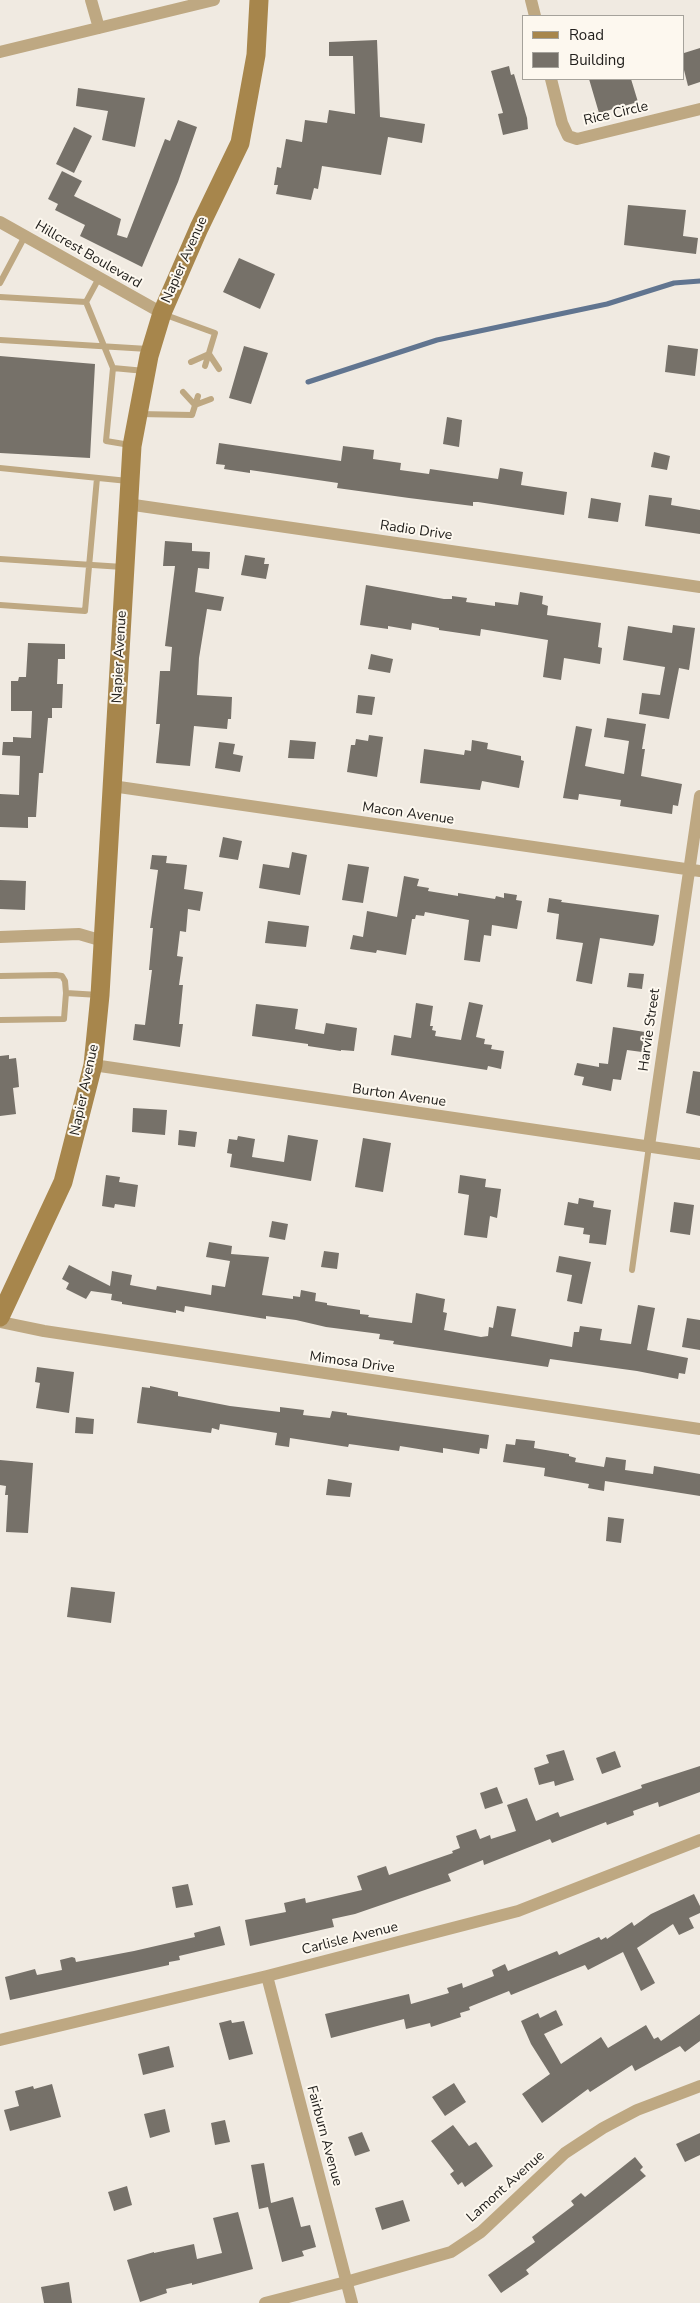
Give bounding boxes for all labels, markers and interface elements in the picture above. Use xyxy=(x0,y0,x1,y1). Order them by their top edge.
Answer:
legend xyxy=(522,15,685,80)
text: Road xyxy=(569,25,604,45)
text: Building xyxy=(569,50,625,70)
street label: Rice Circle xyxy=(582,98,650,130)
street label: Napier Avenue xyxy=(158,214,212,306)
street label: Hillcrest Boulevard xyxy=(32,218,144,292)
street label: Radio Drive xyxy=(379,518,453,544)
street label: Napier Avenue xyxy=(109,610,131,704)
street label: Macon Avenue xyxy=(361,799,455,829)
street label: Harvie Street xyxy=(636,988,664,1072)
street label: Napier Avenue xyxy=(67,1043,103,1137)
street label: Burton Avenue xyxy=(351,1081,447,1111)
street label: Mimosa Drive xyxy=(308,1349,396,1377)
street label: Carlisle Avenue xyxy=(300,1919,400,1959)
street label: Fairburn Avenue xyxy=(303,2084,345,2188)
street label: Lamont Avenue xyxy=(464,2148,548,2226)

